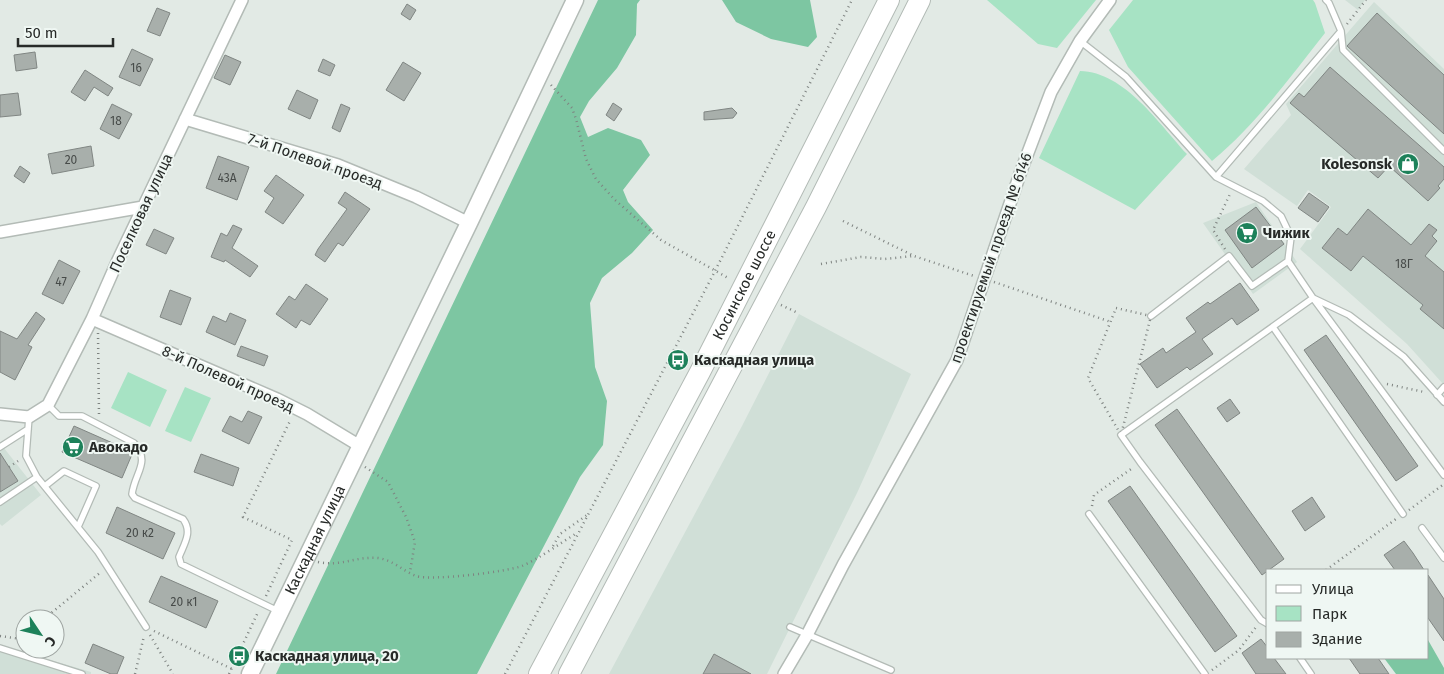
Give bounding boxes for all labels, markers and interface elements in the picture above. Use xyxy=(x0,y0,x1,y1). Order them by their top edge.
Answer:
scale bar xyxy=(18,15,112,47)
text: 50 m xyxy=(25,24,58,42)
house number: 16 xyxy=(130,61,142,75)
house number: 18 xyxy=(110,114,122,128)
street label: 7-й Полевой проезд xyxy=(245,129,385,193)
street label: проектируемый проезд № 6146 xyxy=(946,150,1036,366)
street label: Поселковая улица xyxy=(106,151,176,275)
shop icon: Kolesonsk xyxy=(1396,152,1420,176)
house number: 20 xyxy=(65,153,78,167)
place label: Kolesonsk xyxy=(1321,155,1393,173)
house number: 43А xyxy=(217,171,237,185)
supermarket icon: Чижик xyxy=(1235,221,1259,245)
place label: Чижик xyxy=(1263,224,1310,242)
street label: Косинское шоссе xyxy=(709,227,780,343)
house number: 18Г xyxy=(1395,257,1413,271)
house number: 47 xyxy=(55,275,67,289)
street label: 8-й Полевой проезд xyxy=(159,342,297,416)
bus stop icon: Каскадная улица xyxy=(666,348,690,372)
place label: Каскадная улица xyxy=(694,351,814,369)
supermarket icon: Авокадо xyxy=(61,435,85,459)
place label: Авокадо xyxy=(88,438,148,456)
street label: Каскадная улица xyxy=(281,482,349,598)
house number: 20 к2 xyxy=(126,526,154,540)
legend xyxy=(1266,569,1429,659)
text: Улица xyxy=(1312,580,1354,598)
house number: 20 к1 xyxy=(170,595,198,609)
text: Парк xyxy=(1312,605,1347,623)
north arrow xyxy=(15,609,65,659)
text: Здание xyxy=(1312,630,1362,648)
text: С xyxy=(41,633,60,649)
bus stop icon: Каскадная улица, 20 xyxy=(227,644,251,668)
place label: Каскадная улица, 20 xyxy=(255,647,399,665)

